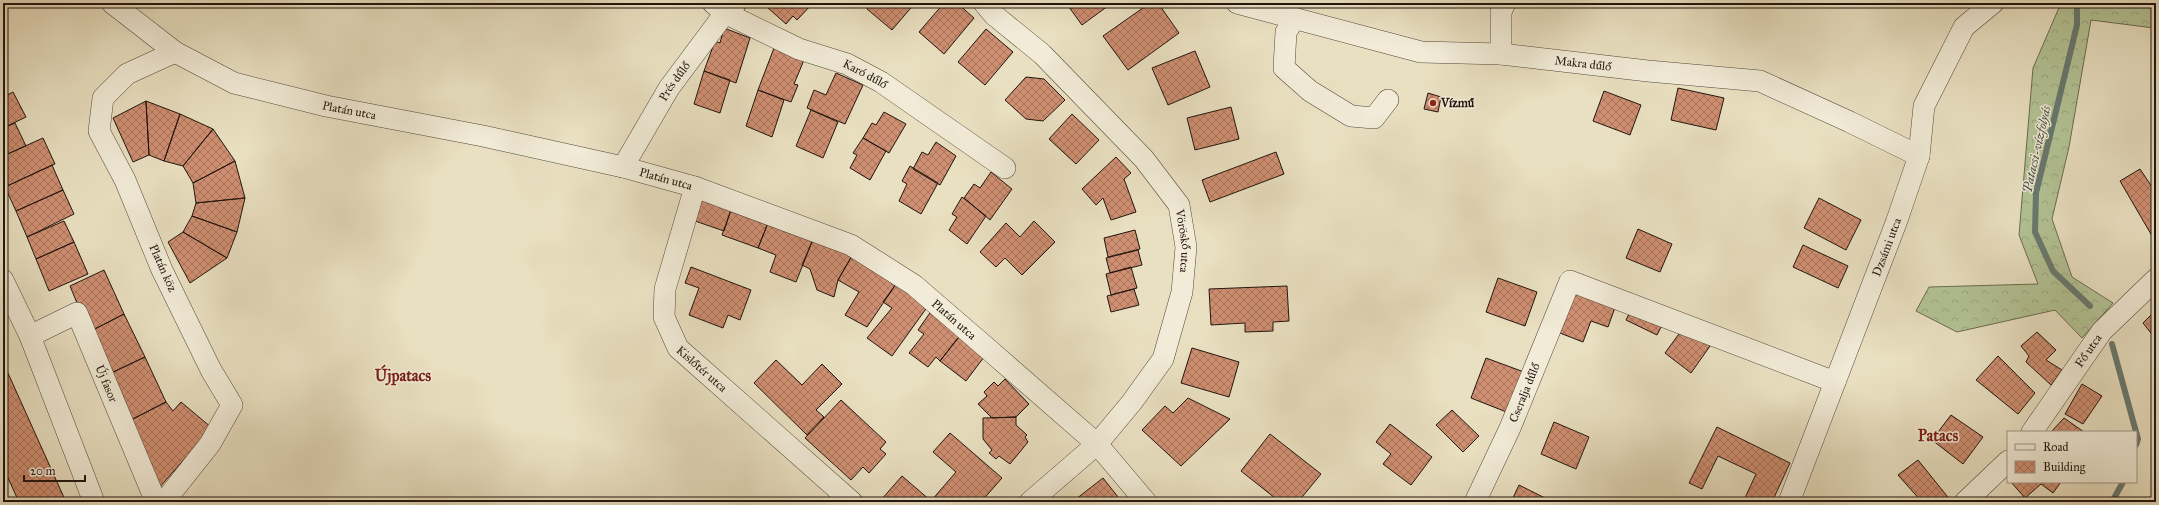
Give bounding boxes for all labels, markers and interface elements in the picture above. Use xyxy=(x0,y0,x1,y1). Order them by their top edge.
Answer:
street label: Makra dűlő xyxy=(1554,53,1613,74)
street label: Karó dűlő xyxy=(841,56,891,92)
street label: Prés dűlő xyxy=(656,58,694,104)
place label: Vízmű xyxy=(1440,96,1475,110)
street label: Platán utca xyxy=(321,98,378,123)
marker: Vízmű xyxy=(1428,98,1438,108)
water label: Patacsi-vízfolyás xyxy=(2019,104,2055,194)
street label: Platán utca xyxy=(638,165,695,193)
street label: Vöröskő utca xyxy=(1173,207,1193,274)
street label: Dzsámi utca xyxy=(1869,215,1904,278)
street label: Platán köz xyxy=(146,242,180,294)
street label: Platán utca xyxy=(929,296,980,343)
street label: Fő utca xyxy=(2072,331,2105,370)
street label: Kislőtér utca xyxy=(674,343,731,396)
street label: Cseralja dűlő xyxy=(1506,360,1543,424)
street label: Új fasor xyxy=(92,362,121,405)
district label: Újpatacs xyxy=(375,364,431,386)
district label: Patacs xyxy=(1918,426,1958,445)
legend xyxy=(2007,431,2137,483)
text: Road xyxy=(2043,440,2069,454)
scale bar xyxy=(24,457,85,483)
text: Building xyxy=(2043,460,2086,475)
text: 20 m xyxy=(30,464,56,478)

